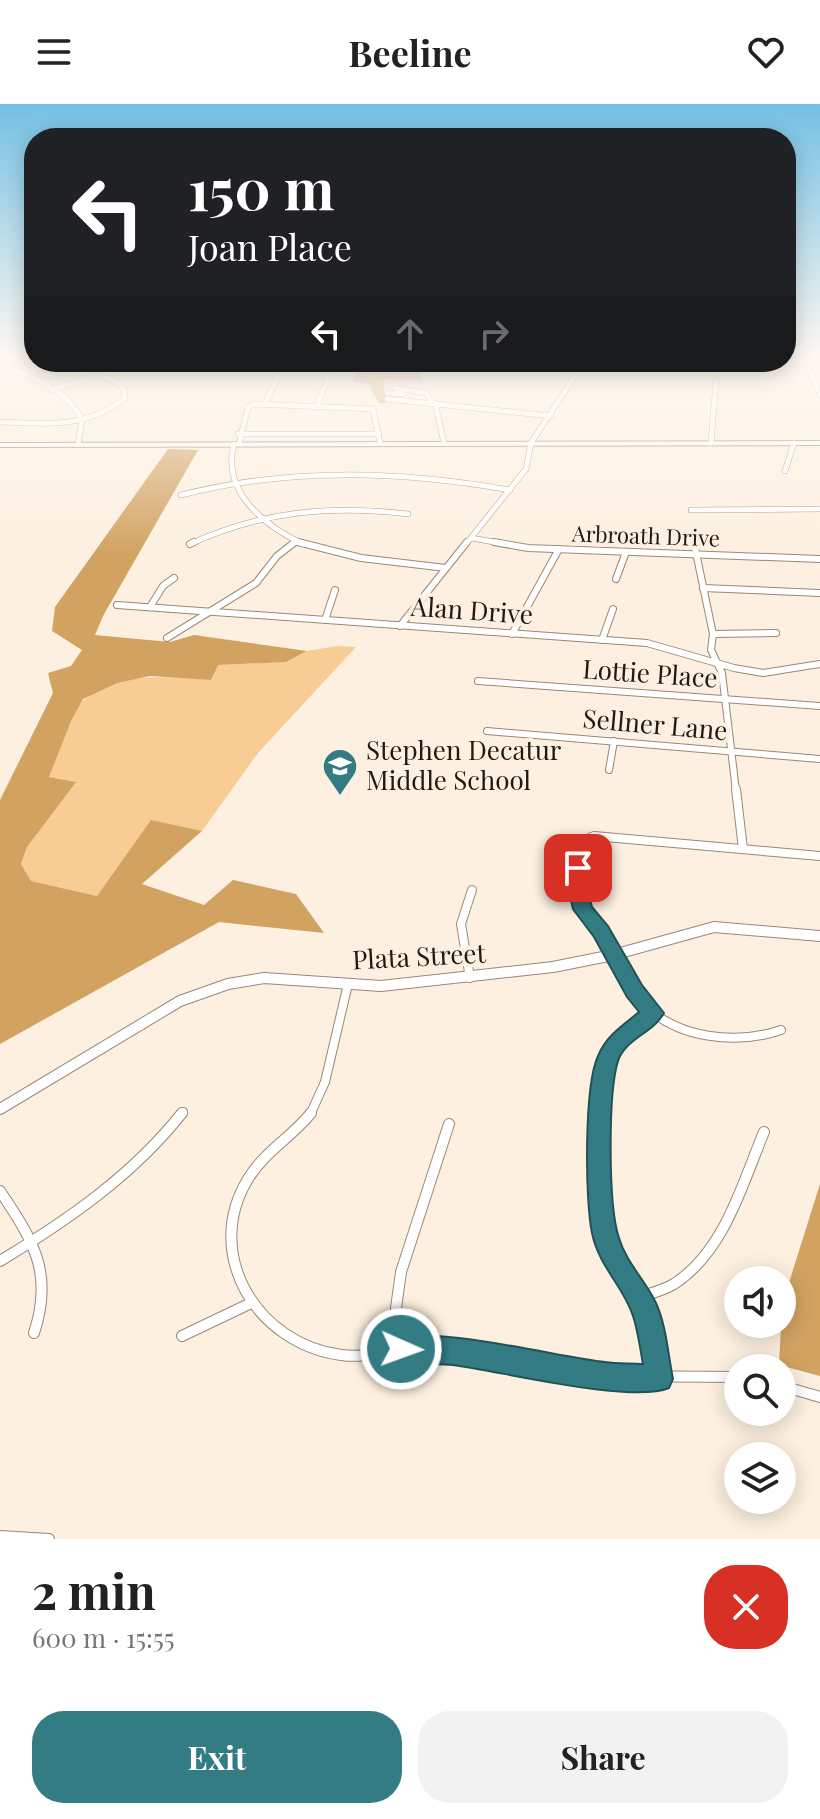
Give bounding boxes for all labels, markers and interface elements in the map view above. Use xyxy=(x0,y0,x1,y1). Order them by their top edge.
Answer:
text: Beeline xyxy=(348,28,472,76)
icon: menu xyxy=(32,30,76,74)
icon: heart xyxy=(744,30,788,74)
text: 150 m xyxy=(188,150,334,225)
icon: left xyxy=(56,160,160,264)
text: Joan Place xyxy=(188,222,352,270)
icon: left xyxy=(304,312,348,356)
icon: ahead xyxy=(388,312,432,356)
icon: right xyxy=(472,312,516,356)
street label: Arbroath Drive xyxy=(571,517,721,553)
street label: Alan Drive xyxy=(409,588,534,631)
street label: Lottie Place xyxy=(581,650,719,695)
street label: Sellner Lane xyxy=(581,700,729,747)
place label: Stephen Decatur Middle School xyxy=(366,732,562,797)
school or university icon: Stephen Decatur Middle School xyxy=(321,747,359,797)
pin xyxy=(544,834,612,902)
icon: arrive xyxy=(556,846,600,890)
street label: Plata Street xyxy=(351,934,487,976)
map controls xyxy=(724,1266,796,1514)
button: sound xyxy=(724,1266,796,1338)
position arrow xyxy=(359,1307,443,1391)
button: search xyxy=(724,1354,796,1426)
button: layers xyxy=(724,1442,796,1514)
text: 2 min xyxy=(32,1558,156,1622)
button: close xyxy=(704,1565,788,1649)
text: 600 m · 15:55 xyxy=(32,1620,175,1655)
button: Exit xyxy=(32,1711,402,1803)
button: Share xyxy=(418,1711,788,1803)

